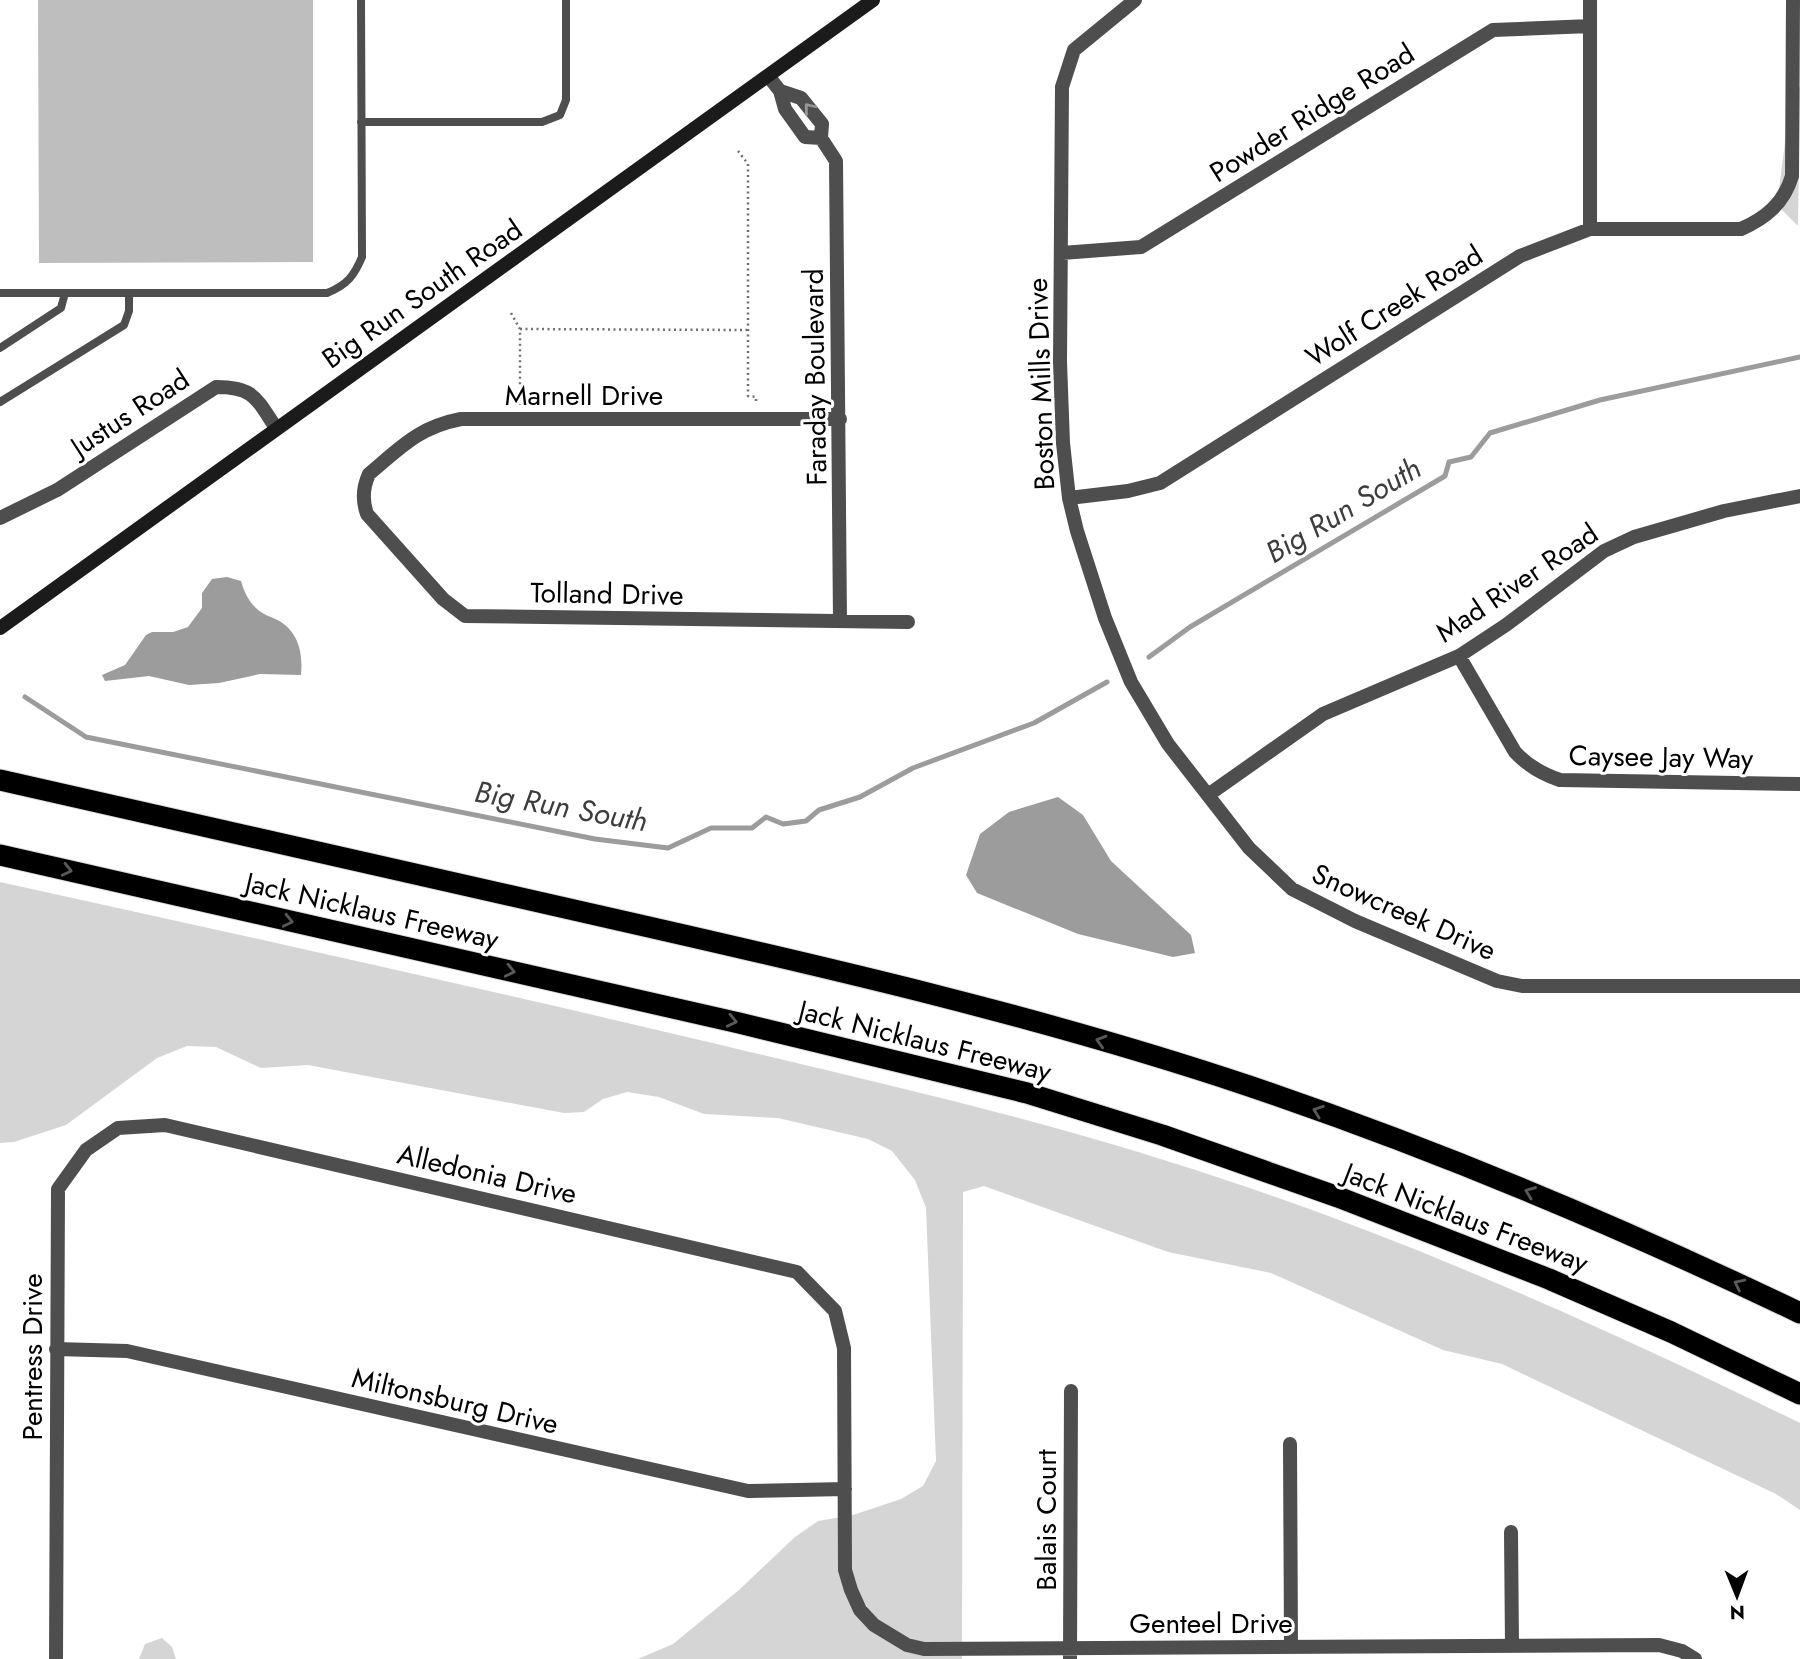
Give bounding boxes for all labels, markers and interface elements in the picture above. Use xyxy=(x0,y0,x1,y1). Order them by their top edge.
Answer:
street label: Powder Ridge Road xyxy=(1202,33,1422,193)
one-way arrow xyxy=(805,103,817,116)
street label: Big Run South Road xyxy=(313,209,531,379)
street label: Wolf Creek Road xyxy=(1298,235,1490,377)
street label: Faraday Boulevard xyxy=(793,268,837,486)
street label: Boston Mills Drive xyxy=(1017,277,1065,491)
street label: Justus Road xyxy=(59,359,197,469)
street label: Marnell Drive xyxy=(505,375,663,416)
water label: Big Run South xyxy=(1257,447,1429,573)
street label: Mad River Road xyxy=(1428,513,1606,653)
street label: Tolland Drive xyxy=(530,572,684,616)
street label: Caysee Jay Way xyxy=(1568,735,1754,779)
water label: Big Run South xyxy=(471,770,651,842)
street label: Snowcreek Drive xyxy=(1305,853,1503,971)
street label: Jack Nicklaus Freeway xyxy=(237,861,503,960)
one-way arrow xyxy=(61,862,73,877)
one-way arrow xyxy=(282,912,294,927)
one-way arrow xyxy=(504,963,516,977)
street label: Jack Nicklaus Freeway xyxy=(790,989,1056,1092)
one-way arrow xyxy=(726,1013,738,1027)
one-way arrow xyxy=(1096,1035,1108,1049)
one-way arrow xyxy=(1312,1105,1324,1119)
street label: Alledonia Drive xyxy=(393,1133,581,1215)
street label: Jack Nicklaus Freeway xyxy=(1334,1151,1595,1284)
one-way arrow xyxy=(1525,1186,1537,1200)
street label: Pentress Drive xyxy=(12,1273,53,1441)
one-way arrow xyxy=(1734,1278,1746,1292)
street label: Miltonsburg Drive xyxy=(348,1357,562,1445)
street label: Balais Court xyxy=(1026,1449,1067,1591)
north arrow xyxy=(1702,1561,1772,1631)
text: N xyxy=(1730,1599,1745,1626)
street label: Genteel Drive xyxy=(1129,1603,1293,1644)

